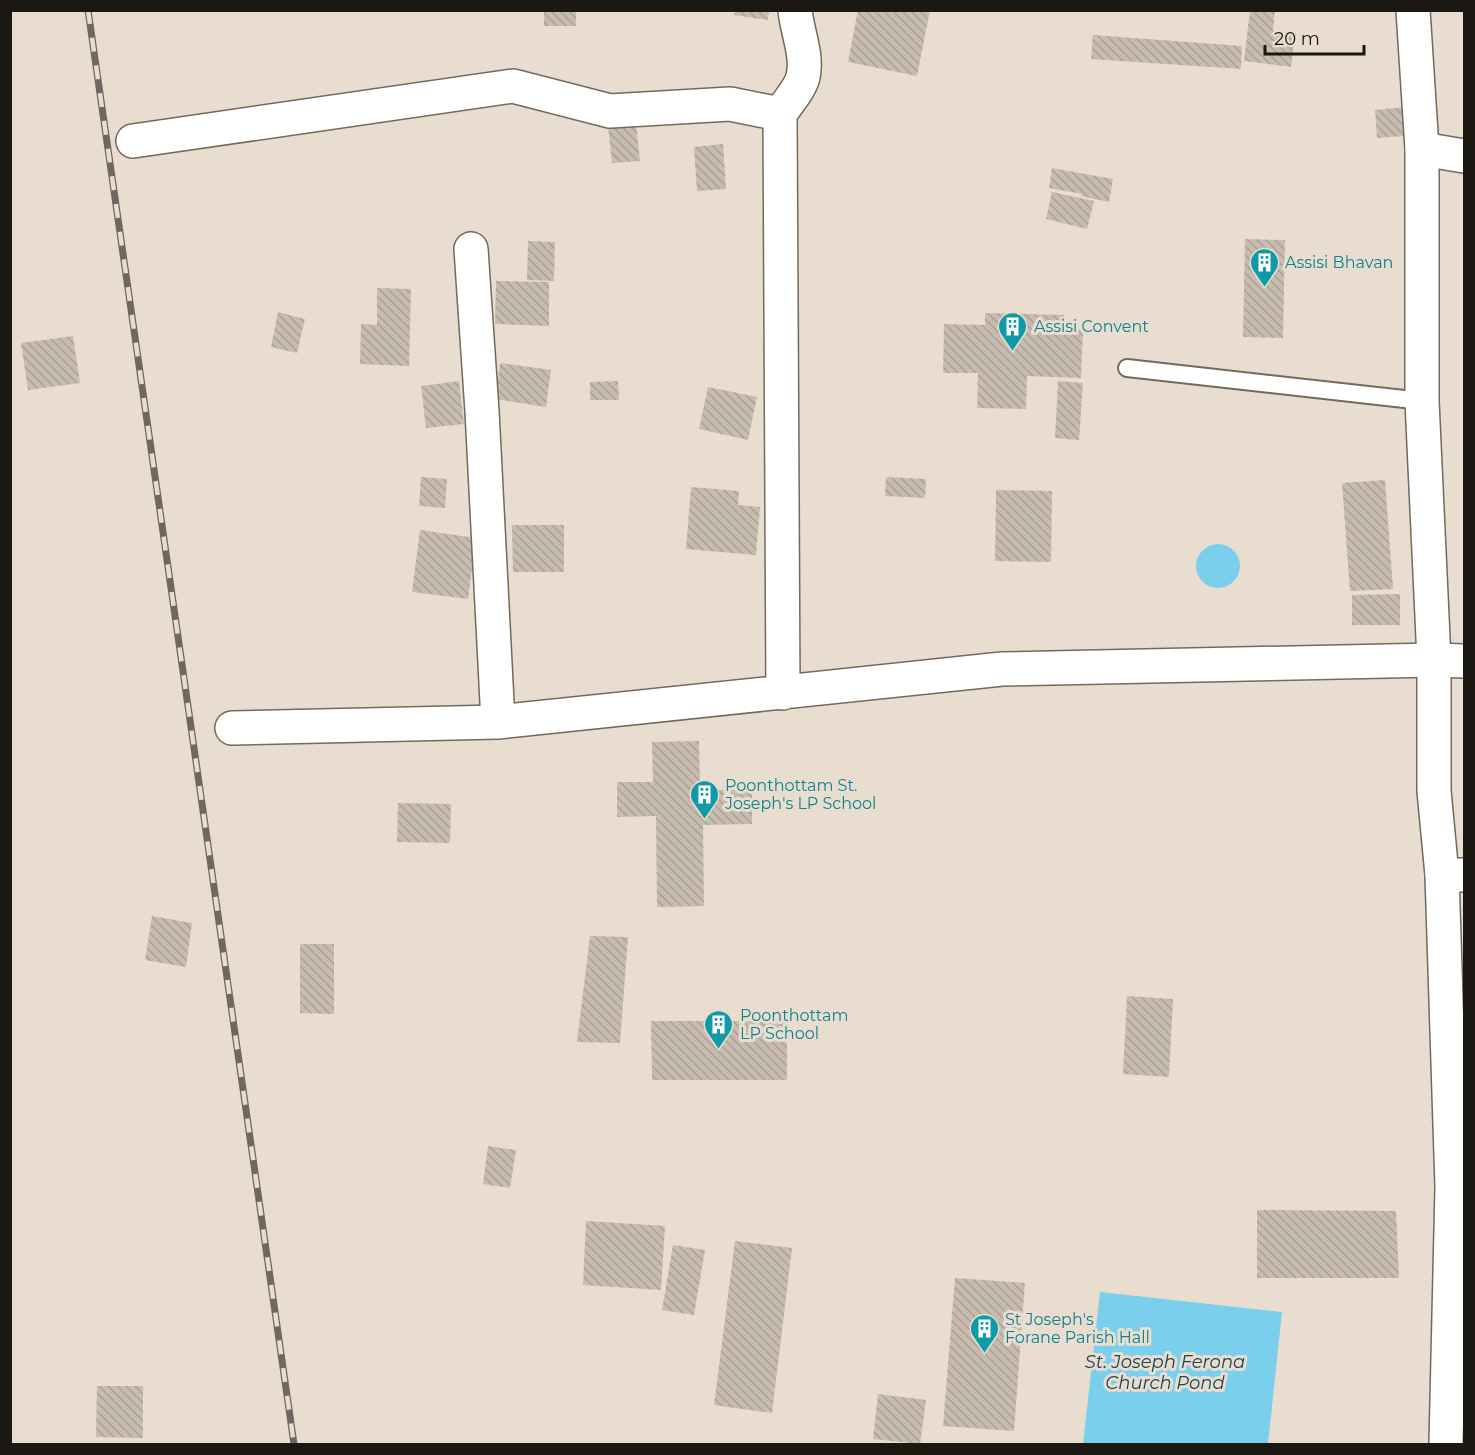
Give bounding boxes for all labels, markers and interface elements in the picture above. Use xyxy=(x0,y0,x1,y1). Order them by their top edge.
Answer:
scale bar xyxy=(1265,18,1364,56)
text: 20 m xyxy=(1274,28,1320,50)
building icon: Assisi Bhavan xyxy=(1248,246,1280,288)
place label: Assisi Bhavan xyxy=(1285,253,1393,272)
building icon: Assisi Convent xyxy=(997,310,1029,352)
place label: Assisi Convent xyxy=(1034,317,1149,336)
place label: Poonthottam St. Joseph's LP School xyxy=(724,776,876,813)
building icon: Poonthottam St. Joseph's LP School xyxy=(688,778,720,820)
place label: Poonthottam LP School xyxy=(740,1006,848,1043)
building icon: Poonthottam LP School xyxy=(703,1008,735,1050)
place label: St Joseph's Forane Parish Hall xyxy=(1005,1310,1150,1347)
building icon: St Joseph's Forane Parish Hall xyxy=(968,1312,1000,1354)
water label: St. Joseph Ferona Church Pond xyxy=(1085,1351,1245,1394)

